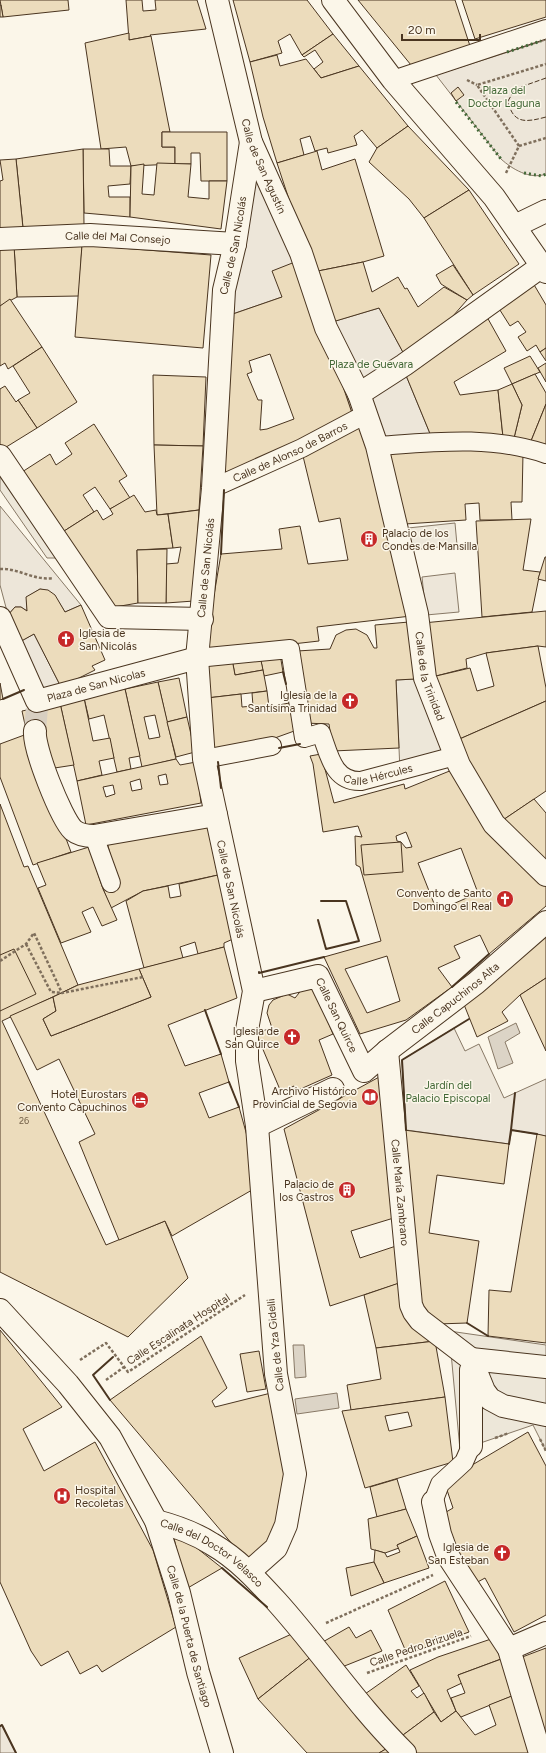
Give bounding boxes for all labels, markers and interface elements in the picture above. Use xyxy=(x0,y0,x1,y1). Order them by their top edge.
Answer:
scale bar xyxy=(402,16,480,42)
text: 20 m xyxy=(408,23,436,37)
park label: Plaza del Doctor Laguna xyxy=(468,84,540,110)
street label: Calle de San Agustín xyxy=(239,117,288,216)
street label: Calle de San Nicolás xyxy=(218,195,249,295)
street label: Calle del Mal Consejo xyxy=(65,229,171,247)
park label: Plaza de Guevara xyxy=(329,358,413,371)
street label: Calle de Alonso de Barros xyxy=(231,419,350,485)
street label: Calle de San Nicolás xyxy=(195,517,217,618)
place label: Palacio de los Condes de Mansilla xyxy=(382,527,477,553)
building icon: Palacio de los Condes de Mansilla xyxy=(359,529,379,549)
place label: Iglesia de San Nicolás xyxy=(79,627,137,653)
church icon: Iglesia de San Nicolás xyxy=(56,629,76,649)
street label: Calle de la Trinidad xyxy=(412,631,447,723)
street label: Plaza de San Nicolas xyxy=(46,666,147,705)
place label: Iglesia de la Santísima Trinidad xyxy=(247,689,337,715)
church icon: Iglesia de la Santísima Trinidad xyxy=(340,691,360,711)
street label: Calle Hércules xyxy=(341,762,414,788)
street label: Calle de San Nicolás xyxy=(214,839,247,939)
place label: Convento de Santo Domingo el Real xyxy=(396,887,492,913)
church icon: Convento de Santo Domingo el Real xyxy=(495,889,515,909)
street label: Calle Capuchinos Alta xyxy=(409,960,502,1037)
street label: Calle San Quirce xyxy=(313,976,360,1055)
place label: Iglesia de San Quirce xyxy=(225,1025,279,1051)
church icon: Iglesia de San Quirce xyxy=(282,1027,302,1047)
park label: Jardín del Palacio Episcopal xyxy=(405,1079,491,1105)
place label: Archivo Histórico Provincial de Segovia xyxy=(253,1085,357,1111)
library icon: Archivo Histórico Provincial de Segovia xyxy=(360,1087,380,1107)
place label: Hotel Eurostars Convento Capuchinos xyxy=(17,1088,127,1114)
hotel icon: Hotel Eurostars Convento Capuchinos xyxy=(130,1090,150,1110)
house number: 26 xyxy=(19,1115,29,1126)
street label: Calle María Zambrano xyxy=(388,1138,411,1246)
place label: Palacio de los Castros xyxy=(279,1178,334,1204)
building icon: Palacio de los Castros xyxy=(337,1180,357,1200)
street label: Calle Escalinata Hospital xyxy=(124,1291,232,1368)
street label: Calle de Yza Gidelli xyxy=(264,1298,287,1392)
place label: Hospital Recoletas xyxy=(75,1484,124,1510)
hospital icon: Hospital Recoletas xyxy=(52,1486,72,1506)
street label: Calle del Doctor Velasco xyxy=(159,1516,266,1590)
place label: Iglesia de San Esteban xyxy=(428,1541,489,1567)
church icon: Iglesia de San Esteban xyxy=(492,1543,512,1563)
street label: Calle de la Puerta de Santiago xyxy=(164,1564,214,1709)
street label: Calle Pedro Brizuela xyxy=(368,1626,464,1669)

